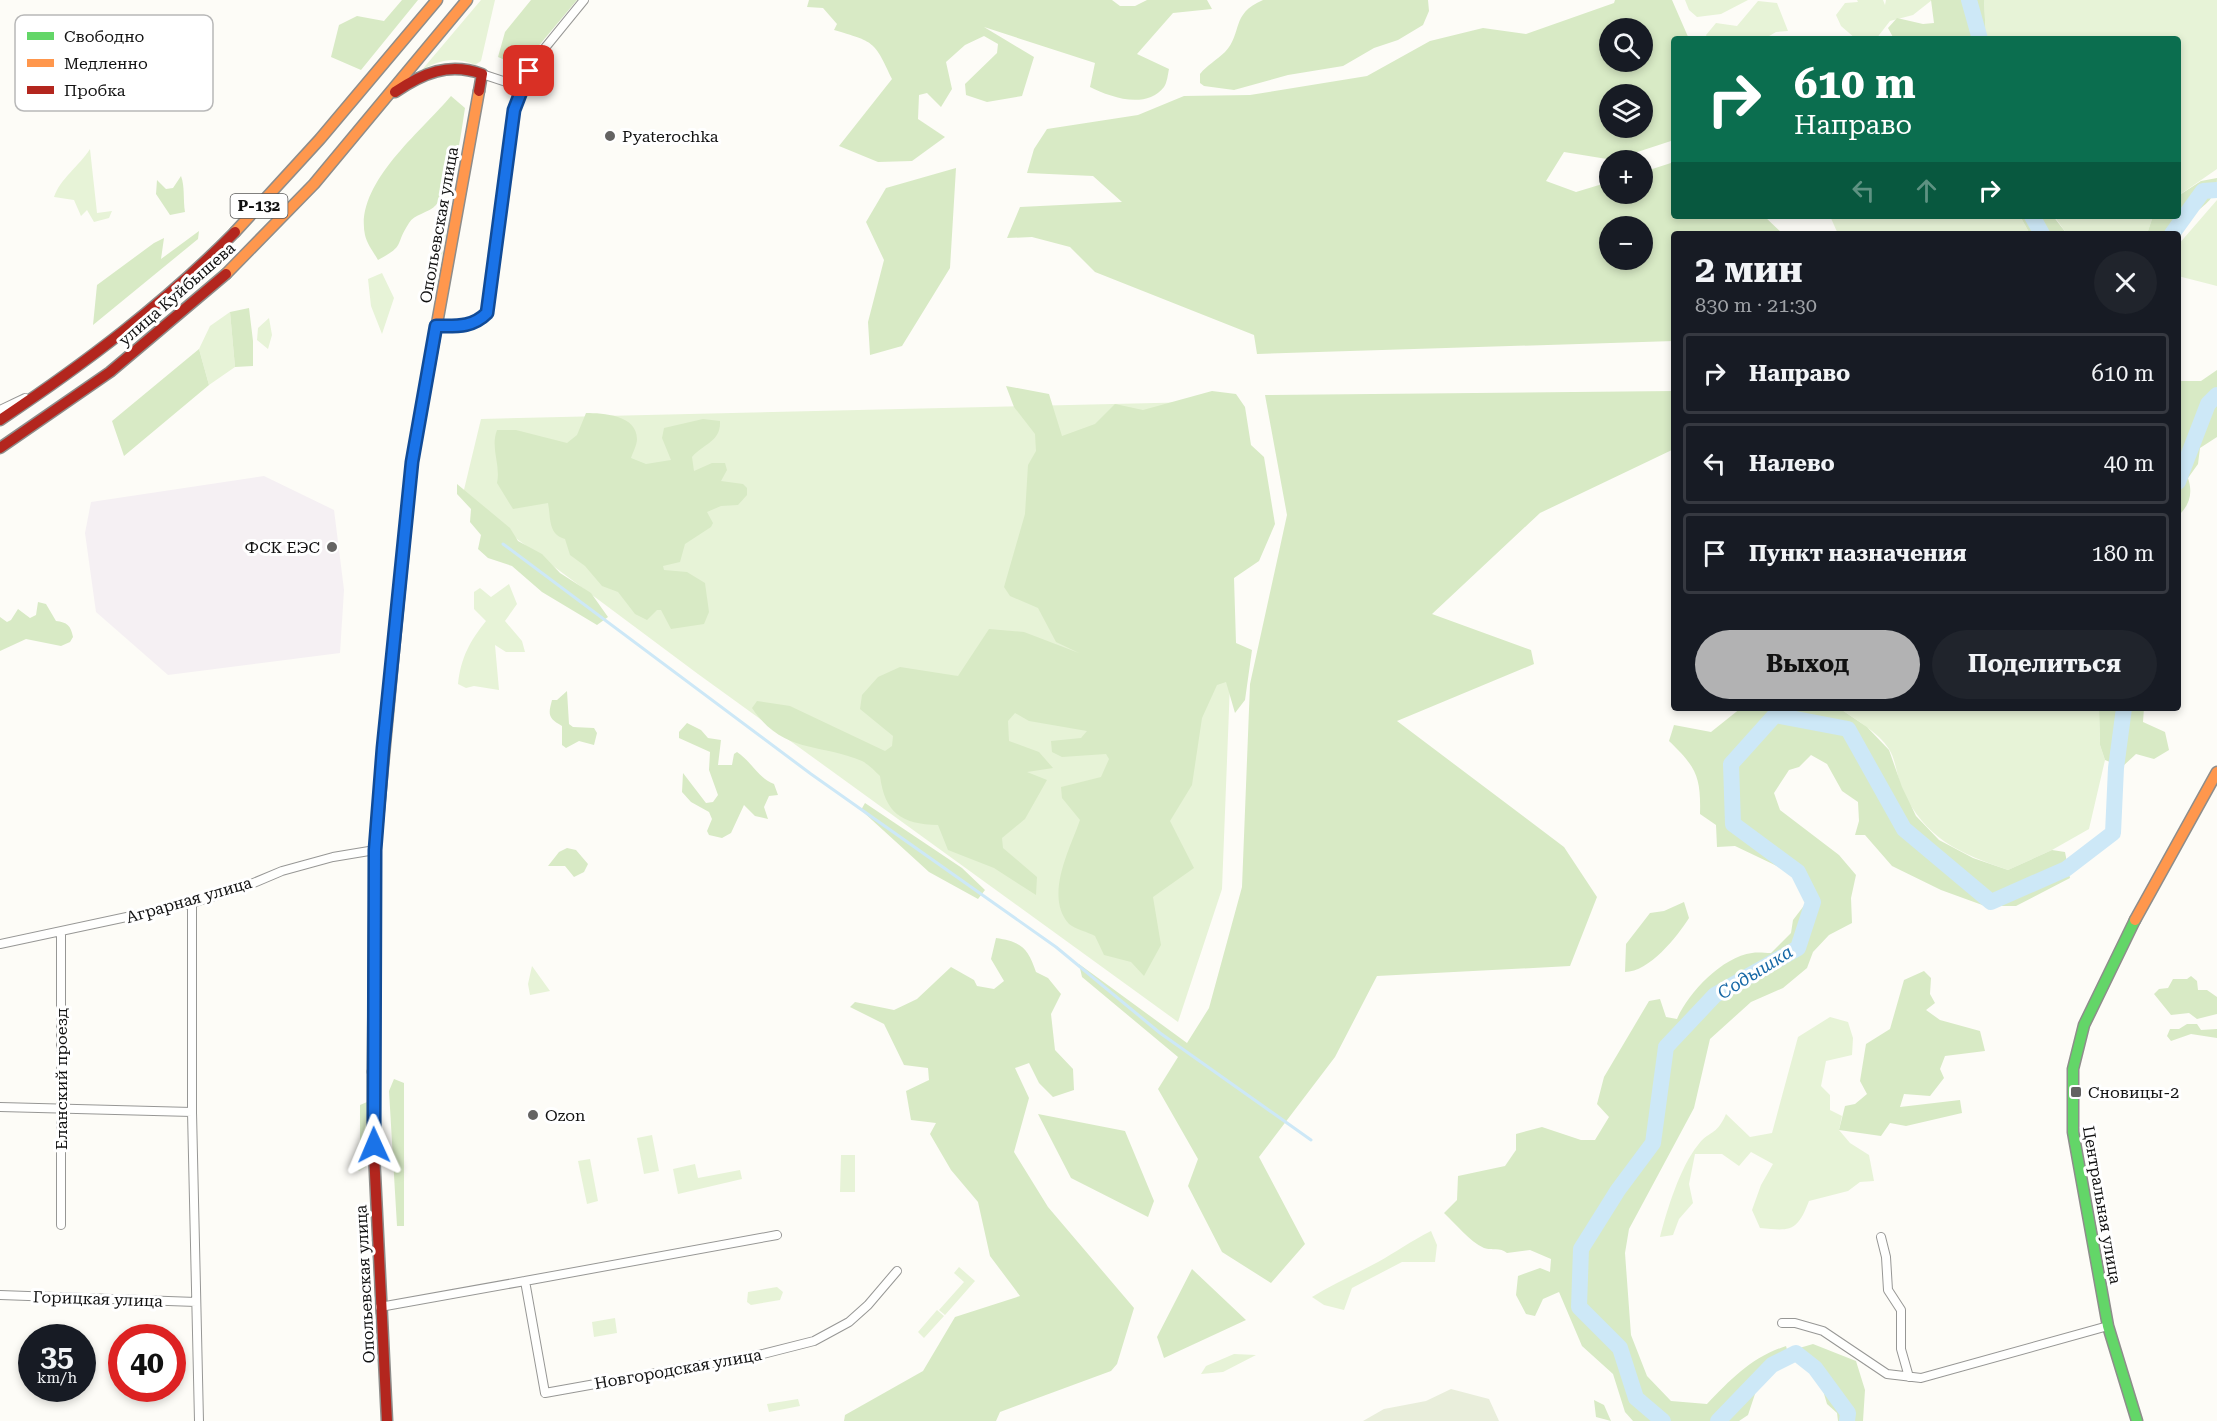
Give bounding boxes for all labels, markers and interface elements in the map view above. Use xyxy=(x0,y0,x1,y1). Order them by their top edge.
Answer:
legend xyxy=(15,15,213,111)
map controls xyxy=(1599,18,1653,270)
button: search xyxy=(1599,18,1653,72)
text: Свободно xyxy=(64,27,145,46)
pin xyxy=(503,45,554,96)
text: Медленно xyxy=(64,54,148,73)
icon: arrive xyxy=(512,54,545,87)
text: 610 m xyxy=(1794,59,1916,108)
icon: right xyxy=(1695,60,1773,138)
text: Пробка xyxy=(64,81,126,100)
button: layers xyxy=(1599,84,1653,138)
text: Направо xyxy=(1794,109,1912,141)
place label: Pyaterochka xyxy=(622,127,719,146)
marker: Pyaterochka xyxy=(603,129,617,143)
street label: Опольевская улица xyxy=(416,145,462,305)
button: + xyxy=(1599,150,1653,204)
icon: left xyxy=(1847,174,1880,207)
icon: ahead xyxy=(1910,174,1943,207)
icon: right xyxy=(1973,174,2006,207)
road number: Р-132 xyxy=(230,194,288,218)
button: − xyxy=(1599,216,1653,270)
street label: улица Куйбышева xyxy=(115,238,239,350)
text: 2 мин xyxy=(1695,249,1803,291)
button: close xyxy=(2094,251,2157,314)
text: 830 m · 21:30 xyxy=(1695,293,1817,317)
icon: right xyxy=(1698,357,1731,390)
text: Направо xyxy=(1749,361,1850,386)
text: 610 m xyxy=(2091,361,2154,386)
icon: left xyxy=(1698,447,1731,480)
text: Налево xyxy=(1749,451,1835,476)
text: 40 m xyxy=(2104,451,2154,476)
icon: arrive xyxy=(1698,537,1731,570)
place label: ФСК ЕЭС xyxy=(245,538,320,557)
marker: ФСК ЕЭС xyxy=(325,540,339,554)
text: Пункт назначения xyxy=(1749,541,1967,566)
text: 180 m xyxy=(2091,541,2154,566)
button: Выход xyxy=(1695,630,1920,699)
button: Поделиться xyxy=(1932,630,2157,699)
street label: Аграрная улица xyxy=(124,873,254,927)
water label: Содышка xyxy=(1714,941,1797,1003)
street label: Еланский проезд xyxy=(52,1008,71,1150)
place label: Сновицы-2 xyxy=(2088,1083,2179,1102)
marker: Сновицы-2 xyxy=(2069,1085,2083,1099)
place label: Ozon xyxy=(545,1106,585,1125)
marker: Ozon xyxy=(526,1108,540,1122)
position arrow xyxy=(342,1113,406,1177)
street label: Центральная улица xyxy=(2079,1124,2125,1286)
street label: Опольевская улица xyxy=(351,1204,379,1364)
street label: Горицкая улица xyxy=(33,1287,164,1311)
speed limit sign: 40 xyxy=(108,1324,186,1402)
text: 35 xyxy=(40,1338,74,1373)
street label: Новгородская улица xyxy=(593,1345,763,1393)
text: km/h xyxy=(37,1369,77,1387)

